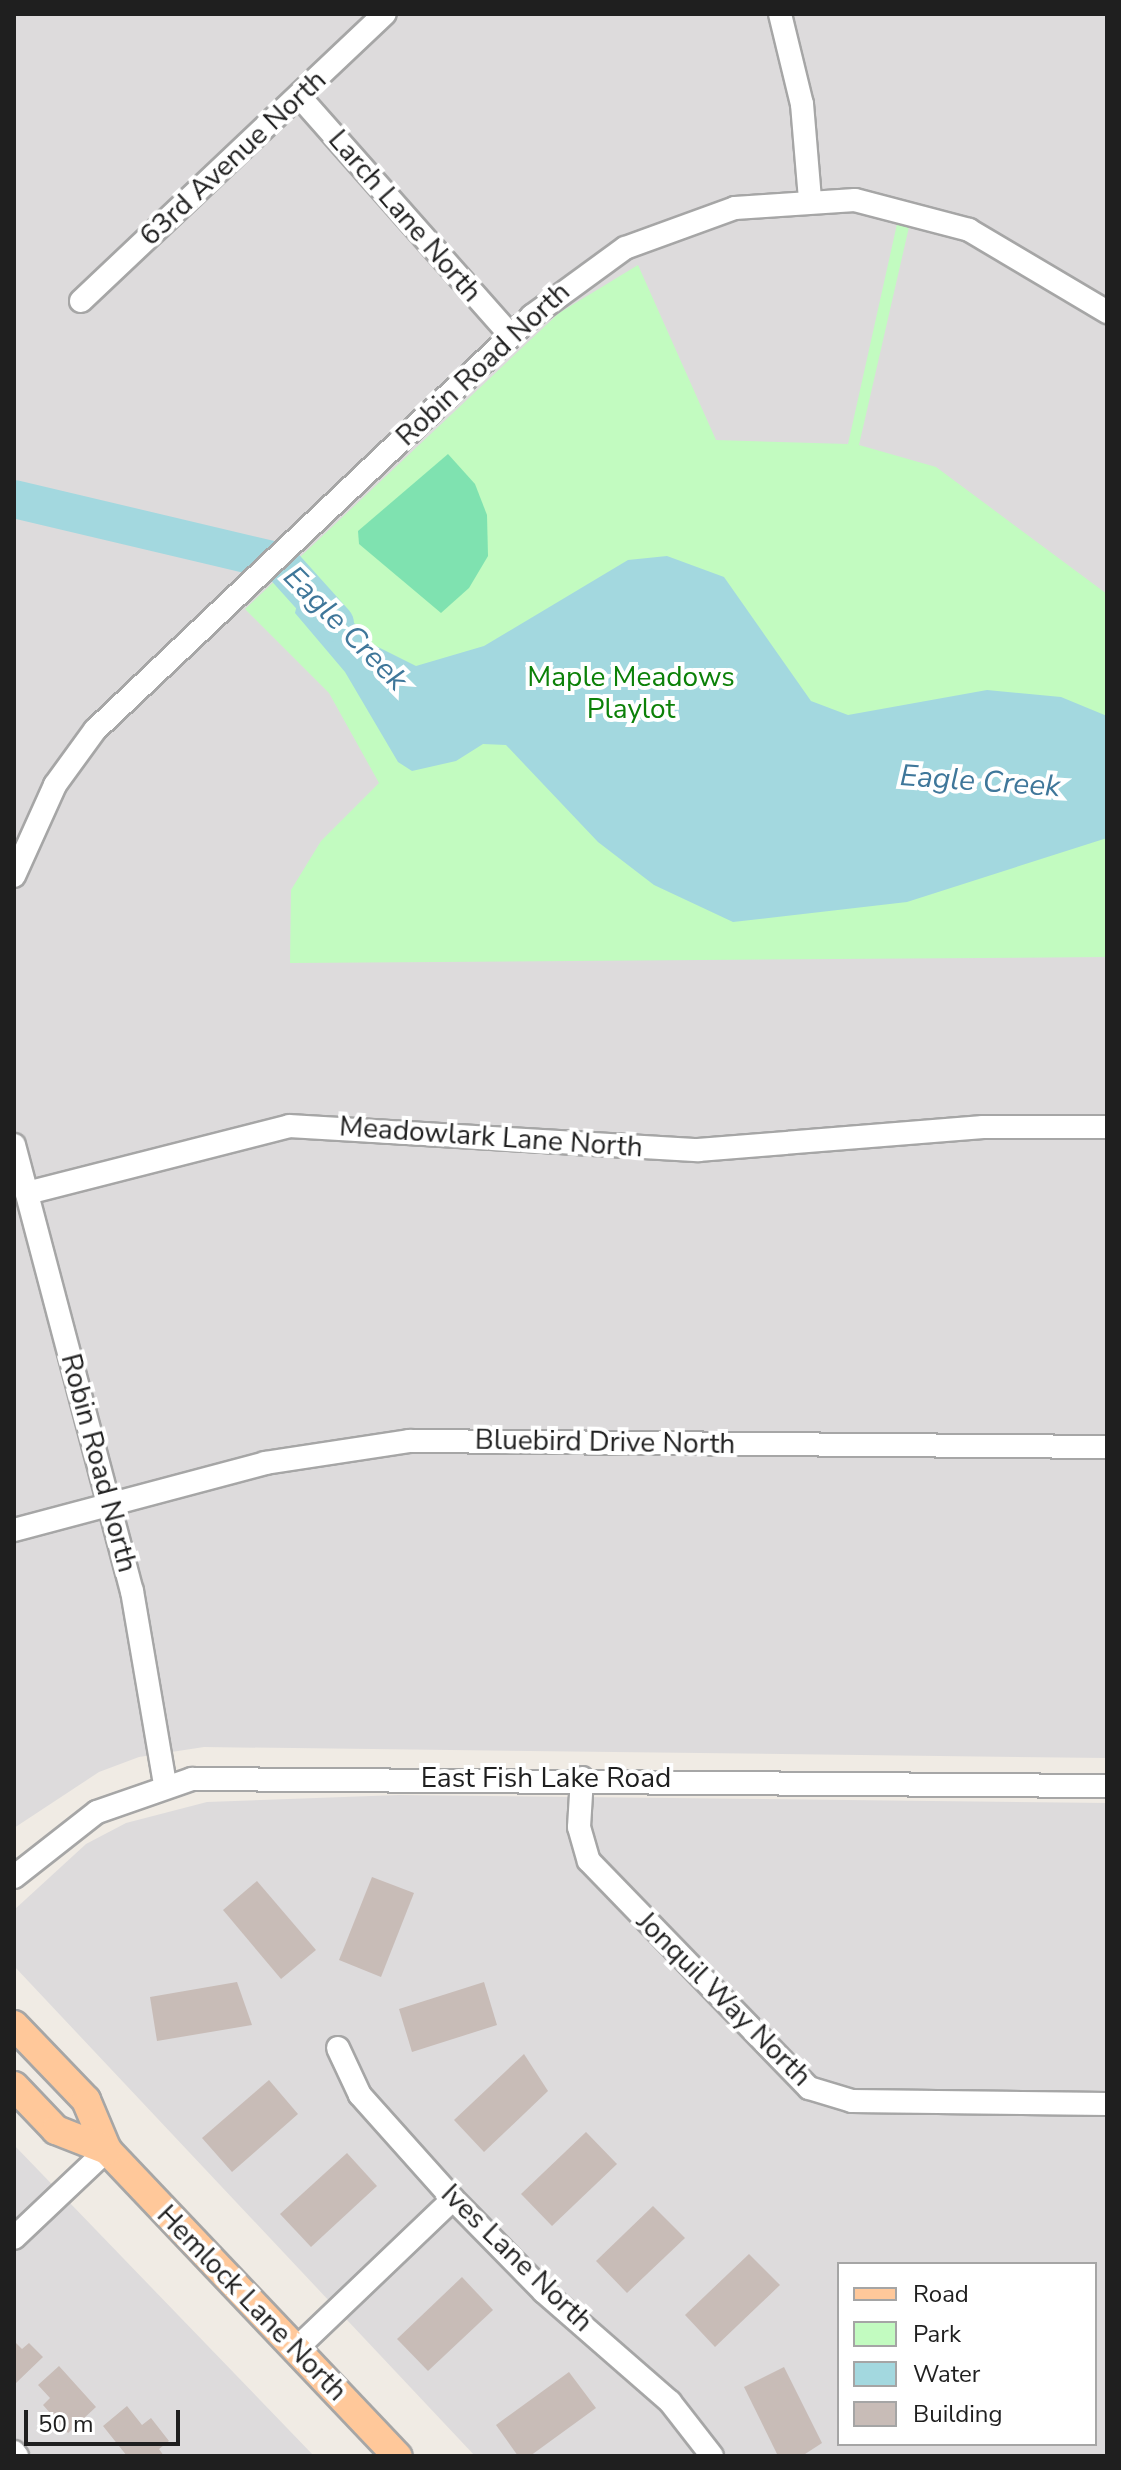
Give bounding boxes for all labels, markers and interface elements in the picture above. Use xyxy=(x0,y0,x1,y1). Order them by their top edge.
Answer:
street label: 63rd Avenue North xyxy=(133,63,333,253)
street label: Larch Lane North xyxy=(321,123,489,309)
street label: Robin Road North xyxy=(389,275,577,453)
water label: Eagle Creek xyxy=(275,559,415,699)
park label: Maple Meadows Playlot xyxy=(527,660,735,726)
water label: Eagle Creek xyxy=(899,758,1061,806)
street label: Meadowlark Lane North xyxy=(338,1110,644,1164)
street label: Robin Road North xyxy=(54,1350,144,1576)
street label: Bluebird Drive North xyxy=(475,1423,735,1461)
street label: East Fish Lake Road xyxy=(421,1761,671,1795)
street label: Jonquil Way North xyxy=(630,1905,818,2093)
street label: Ives Lane North xyxy=(434,2177,600,2339)
street label: Hemlock Lane North xyxy=(150,2198,354,2408)
legend xyxy=(837,2262,1097,2446)
text: Road xyxy=(913,2278,969,2310)
text: Park xyxy=(913,2318,961,2350)
text: Water xyxy=(913,2358,980,2390)
scale bar xyxy=(28,2394,184,2444)
text: Building xyxy=(913,2398,1003,2430)
text: 50 m xyxy=(38,2408,94,2440)

